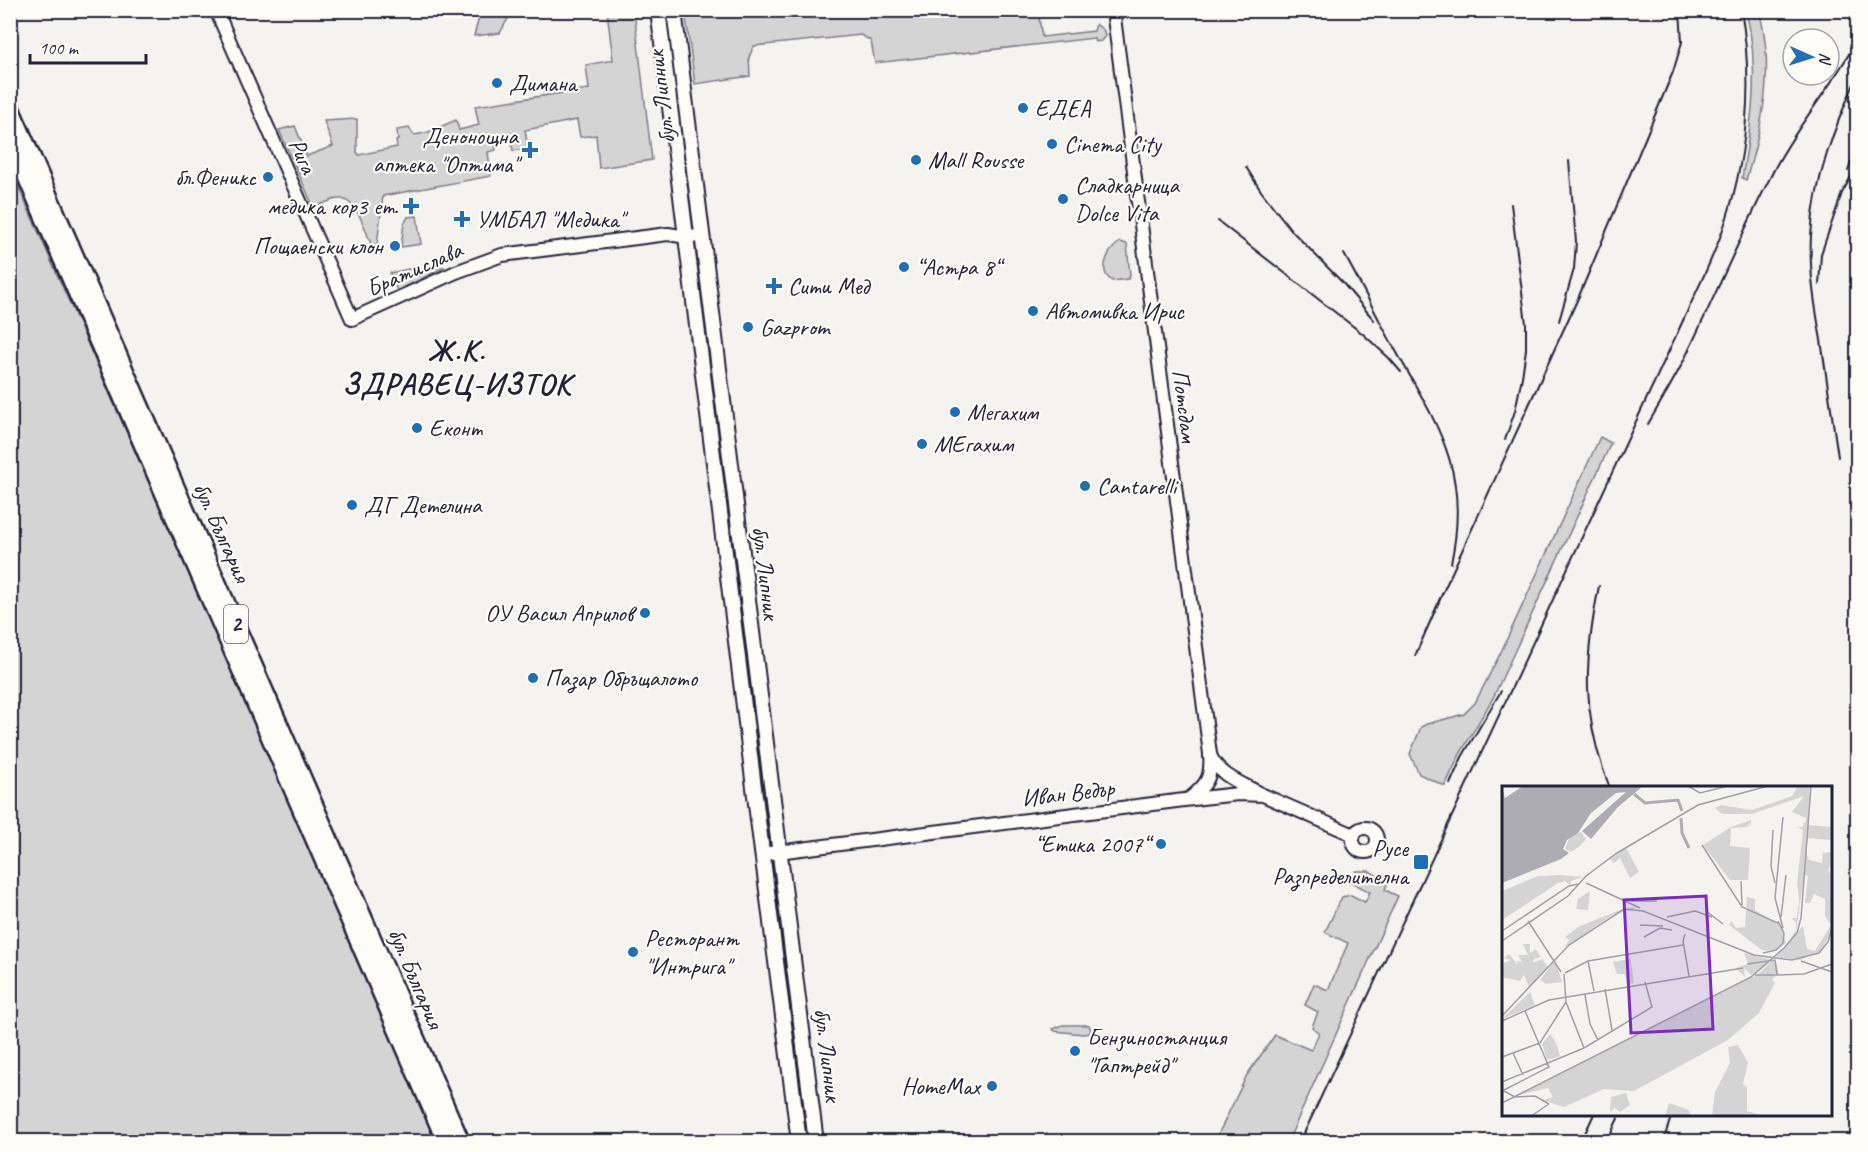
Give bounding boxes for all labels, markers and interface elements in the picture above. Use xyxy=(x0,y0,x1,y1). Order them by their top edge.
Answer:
scale bar xyxy=(30,27,146,65)
north arrow xyxy=(1781,27,1841,87)
text: 100 m xyxy=(39,37,80,59)
street label: бул. Липник xyxy=(640,46,682,146)
text: N xyxy=(1815,52,1835,66)
place label: Димана xyxy=(509,68,579,98)
marker: Димана xyxy=(490,76,504,90)
place label: ЕДЕА xyxy=(1035,93,1092,123)
marker: ЕДЕА xyxy=(1016,101,1030,115)
place label: Денонощна аптека "Оптима" xyxy=(373,121,523,179)
place label: Cinema City xyxy=(1064,129,1163,159)
street label: Рига xyxy=(282,134,324,180)
marker: Cinema City xyxy=(1045,137,1059,151)
marker: Денонощна аптека "Оптима" xyxy=(523,143,537,157)
place label: Mall Rousse xyxy=(928,145,1025,175)
marker: Mall Rousse xyxy=(909,153,923,167)
place label: бл.Феникс xyxy=(175,162,257,192)
marker: бл.Феникс xyxy=(261,170,275,184)
place label: Сладкарница Dolce Vita xyxy=(1075,170,1180,228)
place label: медика кор3 ет. xyxy=(267,191,398,221)
marker: Сладкарница Dolce Vita xyxy=(1056,192,1070,206)
marker: медика кор3 ет. xyxy=(402,197,420,215)
place label: УМБАЛ "Медика" xyxy=(476,204,629,234)
marker: УМБАЛ "Медика" xyxy=(453,210,471,228)
place label: Пощаенски клон xyxy=(253,231,385,261)
street label: Братислава xyxy=(361,234,468,303)
marker: Пощаенски клон xyxy=(388,239,402,253)
place label: “Астра 8“ xyxy=(916,252,1006,282)
marker: “Астра 8“ xyxy=(897,260,911,274)
place label: Сити Мед xyxy=(788,271,871,301)
marker: Сити Мед xyxy=(765,277,783,295)
place label: Автомивка Ирис xyxy=(1045,296,1185,326)
marker: Автомивка Ирис xyxy=(1026,304,1040,318)
place label: Gazprom xyxy=(760,312,832,342)
marker: Gazprom xyxy=(741,320,755,334)
district label: Ж.К. ЗДРАВЕЦ-ИЗТОК xyxy=(342,331,576,403)
street label: Потсдам xyxy=(1166,368,1205,446)
place label: Мегахим xyxy=(967,397,1039,427)
marker: Мегахим xyxy=(948,405,962,419)
place label: Еконт xyxy=(429,413,483,443)
marker: Еконт xyxy=(410,421,424,435)
place label: МЕгахим xyxy=(934,429,1015,459)
marker: МЕгахим xyxy=(915,437,929,451)
place label: Cantarelli xyxy=(1097,471,1179,501)
street label: бул. България xyxy=(187,477,258,588)
marker: Cantarelli xyxy=(1078,479,1092,493)
place label: ДГ Детелина xyxy=(364,490,483,520)
marker: ДГ Детелина xyxy=(345,498,359,512)
street label: бул. Липник xyxy=(745,524,787,624)
place label: ОУ Васил Априлов xyxy=(485,598,638,628)
road number: 2 xyxy=(224,605,248,643)
marker: ОУ Васил Априлов xyxy=(638,606,652,620)
place label: Пазар Обръщалото xyxy=(545,663,699,694)
marker: Пазар Обръщалото xyxy=(526,671,540,685)
street label: Иван Ведър xyxy=(1020,772,1117,814)
inset map xyxy=(1502,786,1832,1116)
place label: “Етика 2007“ xyxy=(1035,829,1155,859)
place label: Русе Разпределителна xyxy=(1273,833,1410,892)
marker: “Етика 2007“ xyxy=(1154,837,1168,851)
marker: Русе Разпределителна xyxy=(1412,853,1430,871)
street label: бул. България xyxy=(381,923,451,1034)
place label: Ресторант "Интрига" xyxy=(645,923,740,981)
marker: Ресторант "Интрига" xyxy=(626,945,640,959)
street label: бул. Липник xyxy=(807,1006,849,1106)
place label: Бензиностанция "Гаптрейд" xyxy=(1087,1022,1228,1080)
marker: Бензиностанция "Гаптрейд" xyxy=(1068,1044,1082,1058)
place label: HomeMax xyxy=(901,1071,982,1101)
marker: HomeMax xyxy=(985,1079,999,1093)

